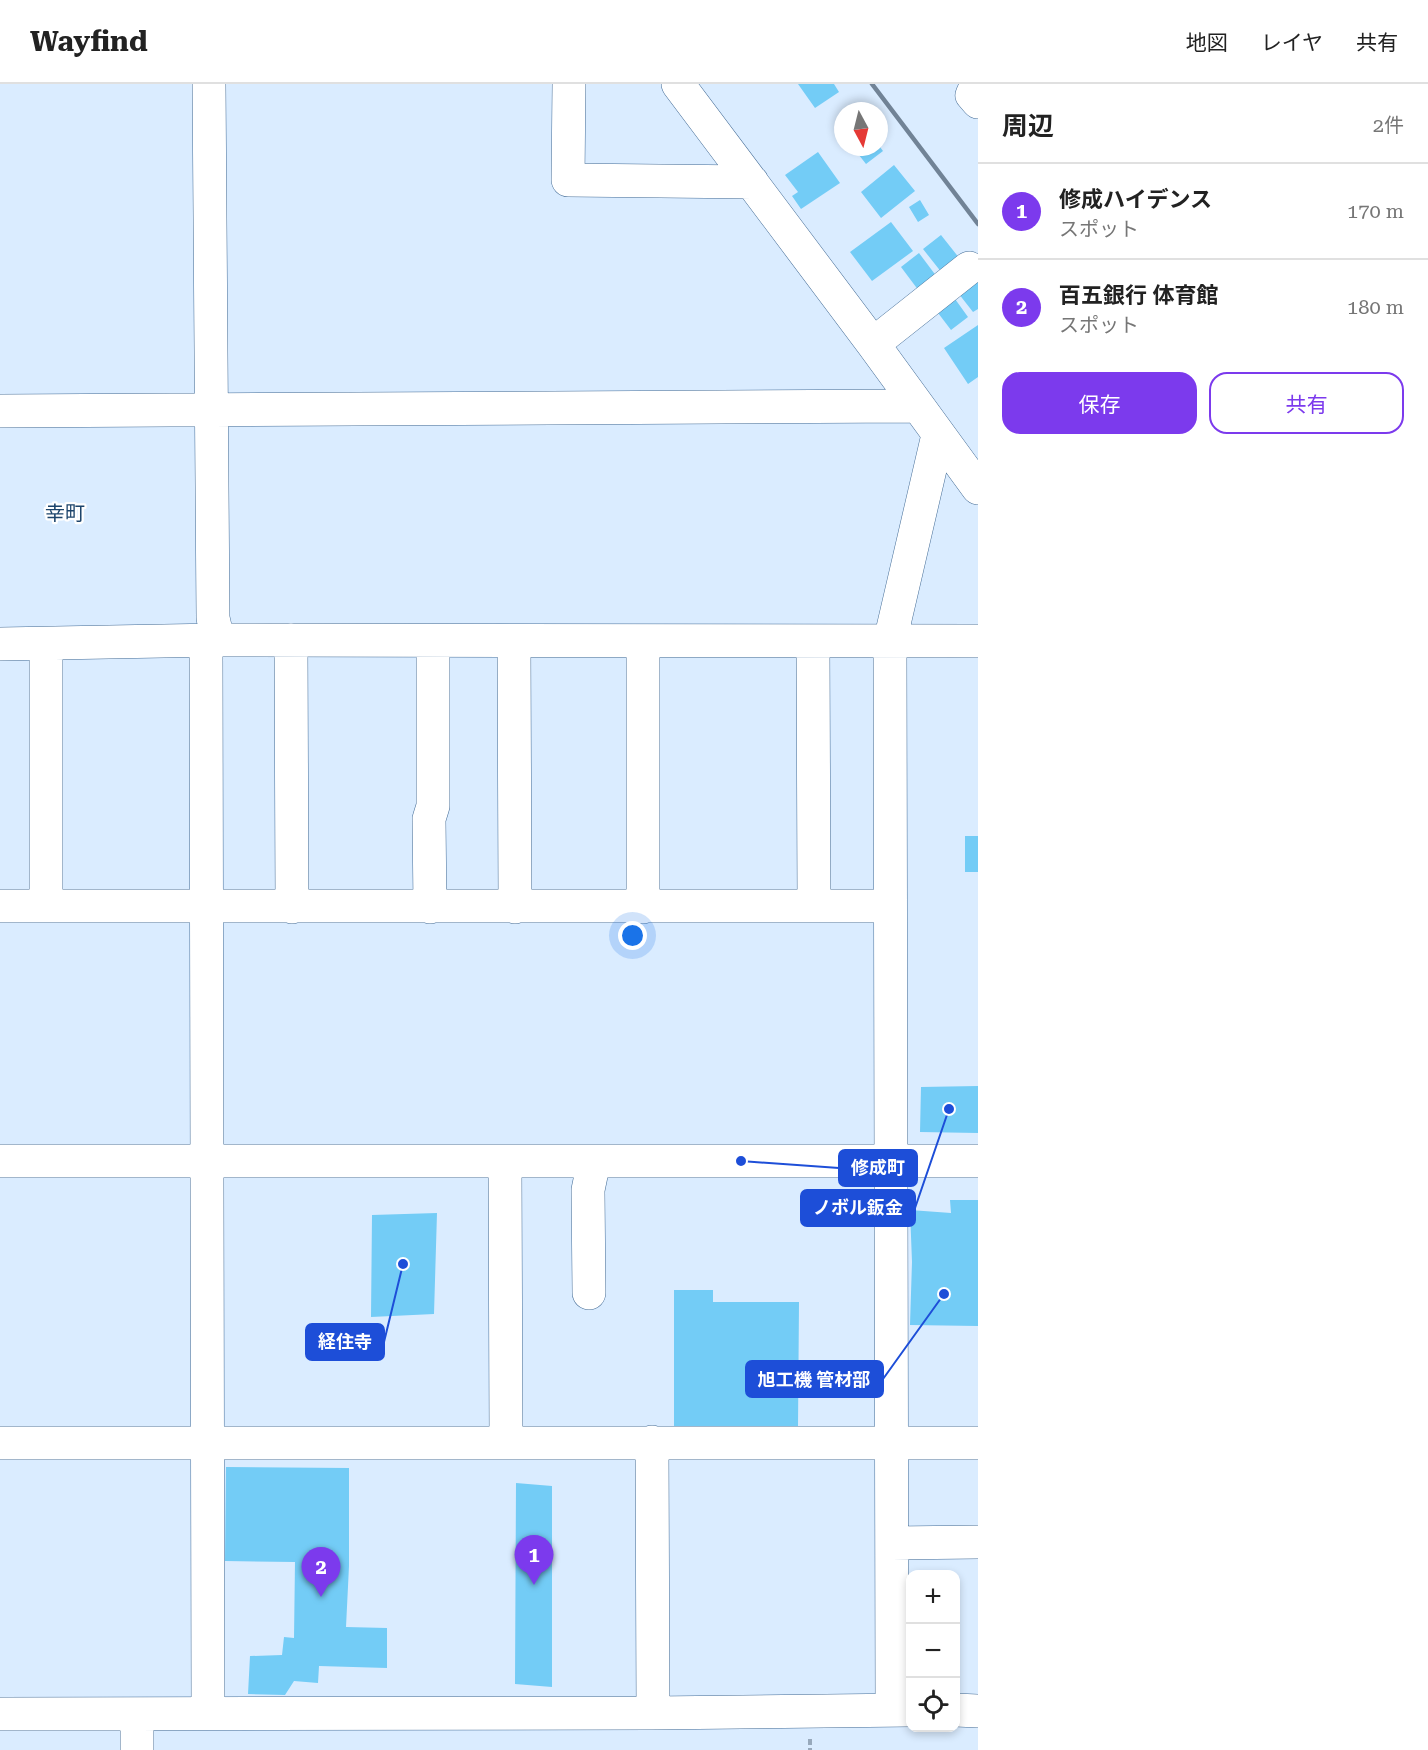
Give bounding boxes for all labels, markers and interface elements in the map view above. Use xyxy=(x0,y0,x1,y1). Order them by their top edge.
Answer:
text: Wayfind xyxy=(30,25,148,58)
text: 地図 xyxy=(1186,31,1228,55)
text: レイヤ xyxy=(1261,31,1323,55)
text: 共有 xyxy=(1356,31,1398,55)
north arrow xyxy=(834,102,888,156)
text: 周辺 xyxy=(1002,111,1054,141)
text: 2件 xyxy=(1373,113,1404,137)
text: 修成ハイデンス xyxy=(1059,187,1212,212)
text: 1 xyxy=(1016,199,1027,223)
text: 170 m xyxy=(1347,199,1404,223)
text: スポット xyxy=(1059,217,1139,241)
text: 百五銀行 体育館 xyxy=(1059,283,1219,308)
text: 2 xyxy=(1016,295,1027,319)
text: 180 m xyxy=(1347,295,1404,319)
text: スポット xyxy=(1059,313,1139,337)
button: 保存 xyxy=(1002,372,1197,434)
button: 共有 xyxy=(1209,372,1404,434)
district label: 幸町 xyxy=(45,501,85,525)
your location xyxy=(618,921,647,950)
callout: 修成町 xyxy=(839,1150,917,1186)
text: 修成町 xyxy=(850,1157,905,1178)
callout: ノボル鈑金 xyxy=(801,1190,915,1226)
text: ノボル鈑金 xyxy=(813,1197,903,1218)
callout: 経住寺 xyxy=(306,1324,384,1360)
text: 経住寺 xyxy=(318,1331,372,1352)
callout: 旭工機 管材部 xyxy=(746,1361,883,1397)
text: 旭工機 管材部 xyxy=(758,1369,870,1390)
pin: 1 xyxy=(514,1536,554,1585)
pin: 2 xyxy=(302,1548,340,1597)
map controls xyxy=(906,1570,960,1732)
button: + xyxy=(906,1570,960,1624)
button: − xyxy=(906,1624,960,1678)
button: locate xyxy=(906,1678,960,1732)

